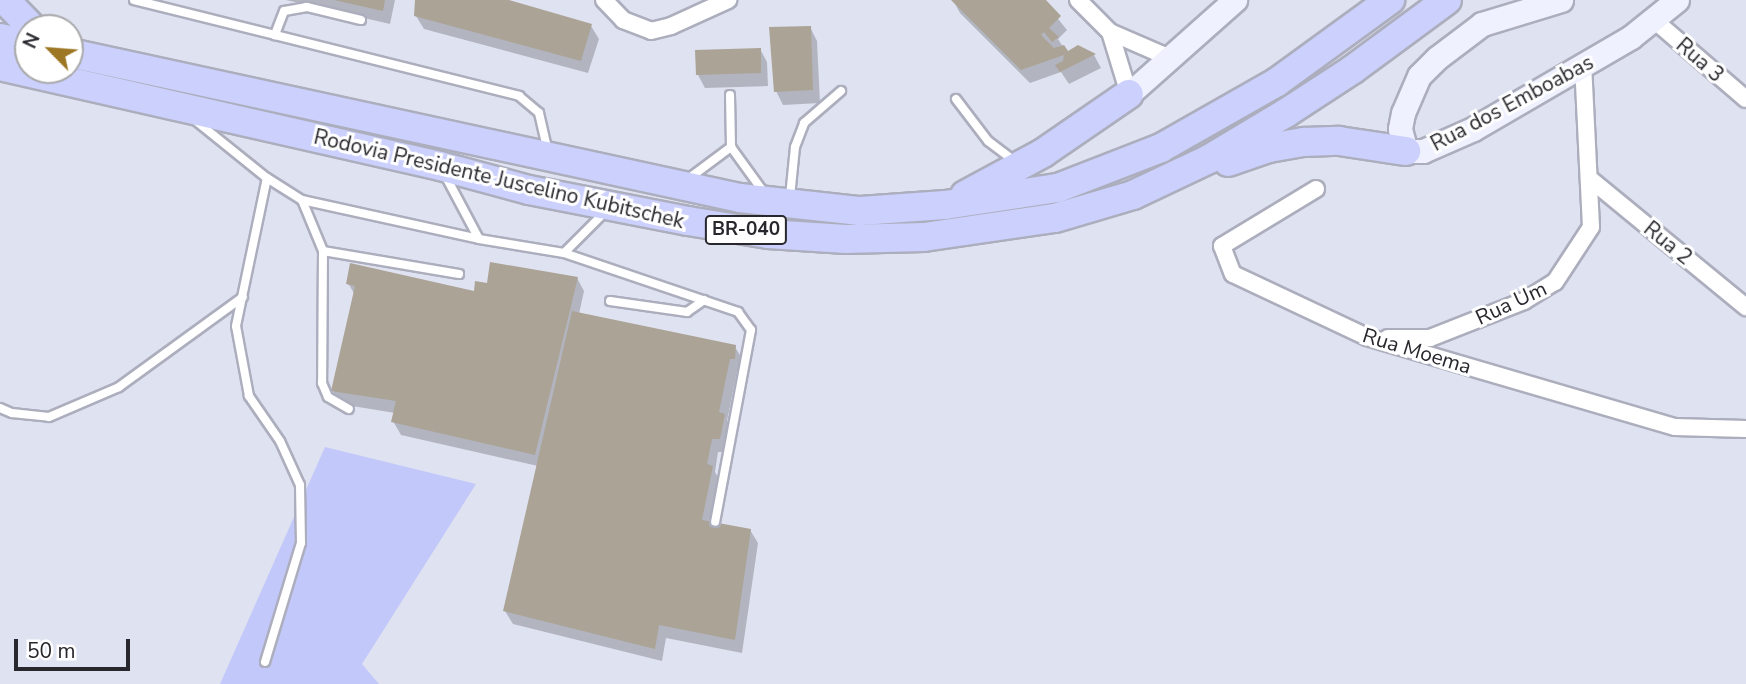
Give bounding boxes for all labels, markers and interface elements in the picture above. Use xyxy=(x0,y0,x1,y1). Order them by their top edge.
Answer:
north arrow xyxy=(14,14,84,84)
text: N xyxy=(17,29,47,53)
street label: Rua 3 xyxy=(1671,32,1729,88)
street label: Rua dos Emboabas xyxy=(1426,50,1598,156)
street label: Rodovia Presidente Juscelino Kubitschek xyxy=(311,124,687,234)
road number: BR-040 xyxy=(704,214,788,246)
street label: Rua 2 xyxy=(1639,216,1697,270)
street label: Rua Um xyxy=(1471,276,1551,330)
street label: Rua Moema xyxy=(1360,323,1474,379)
scale bar xyxy=(18,624,133,668)
text: 50 m xyxy=(27,637,76,665)

